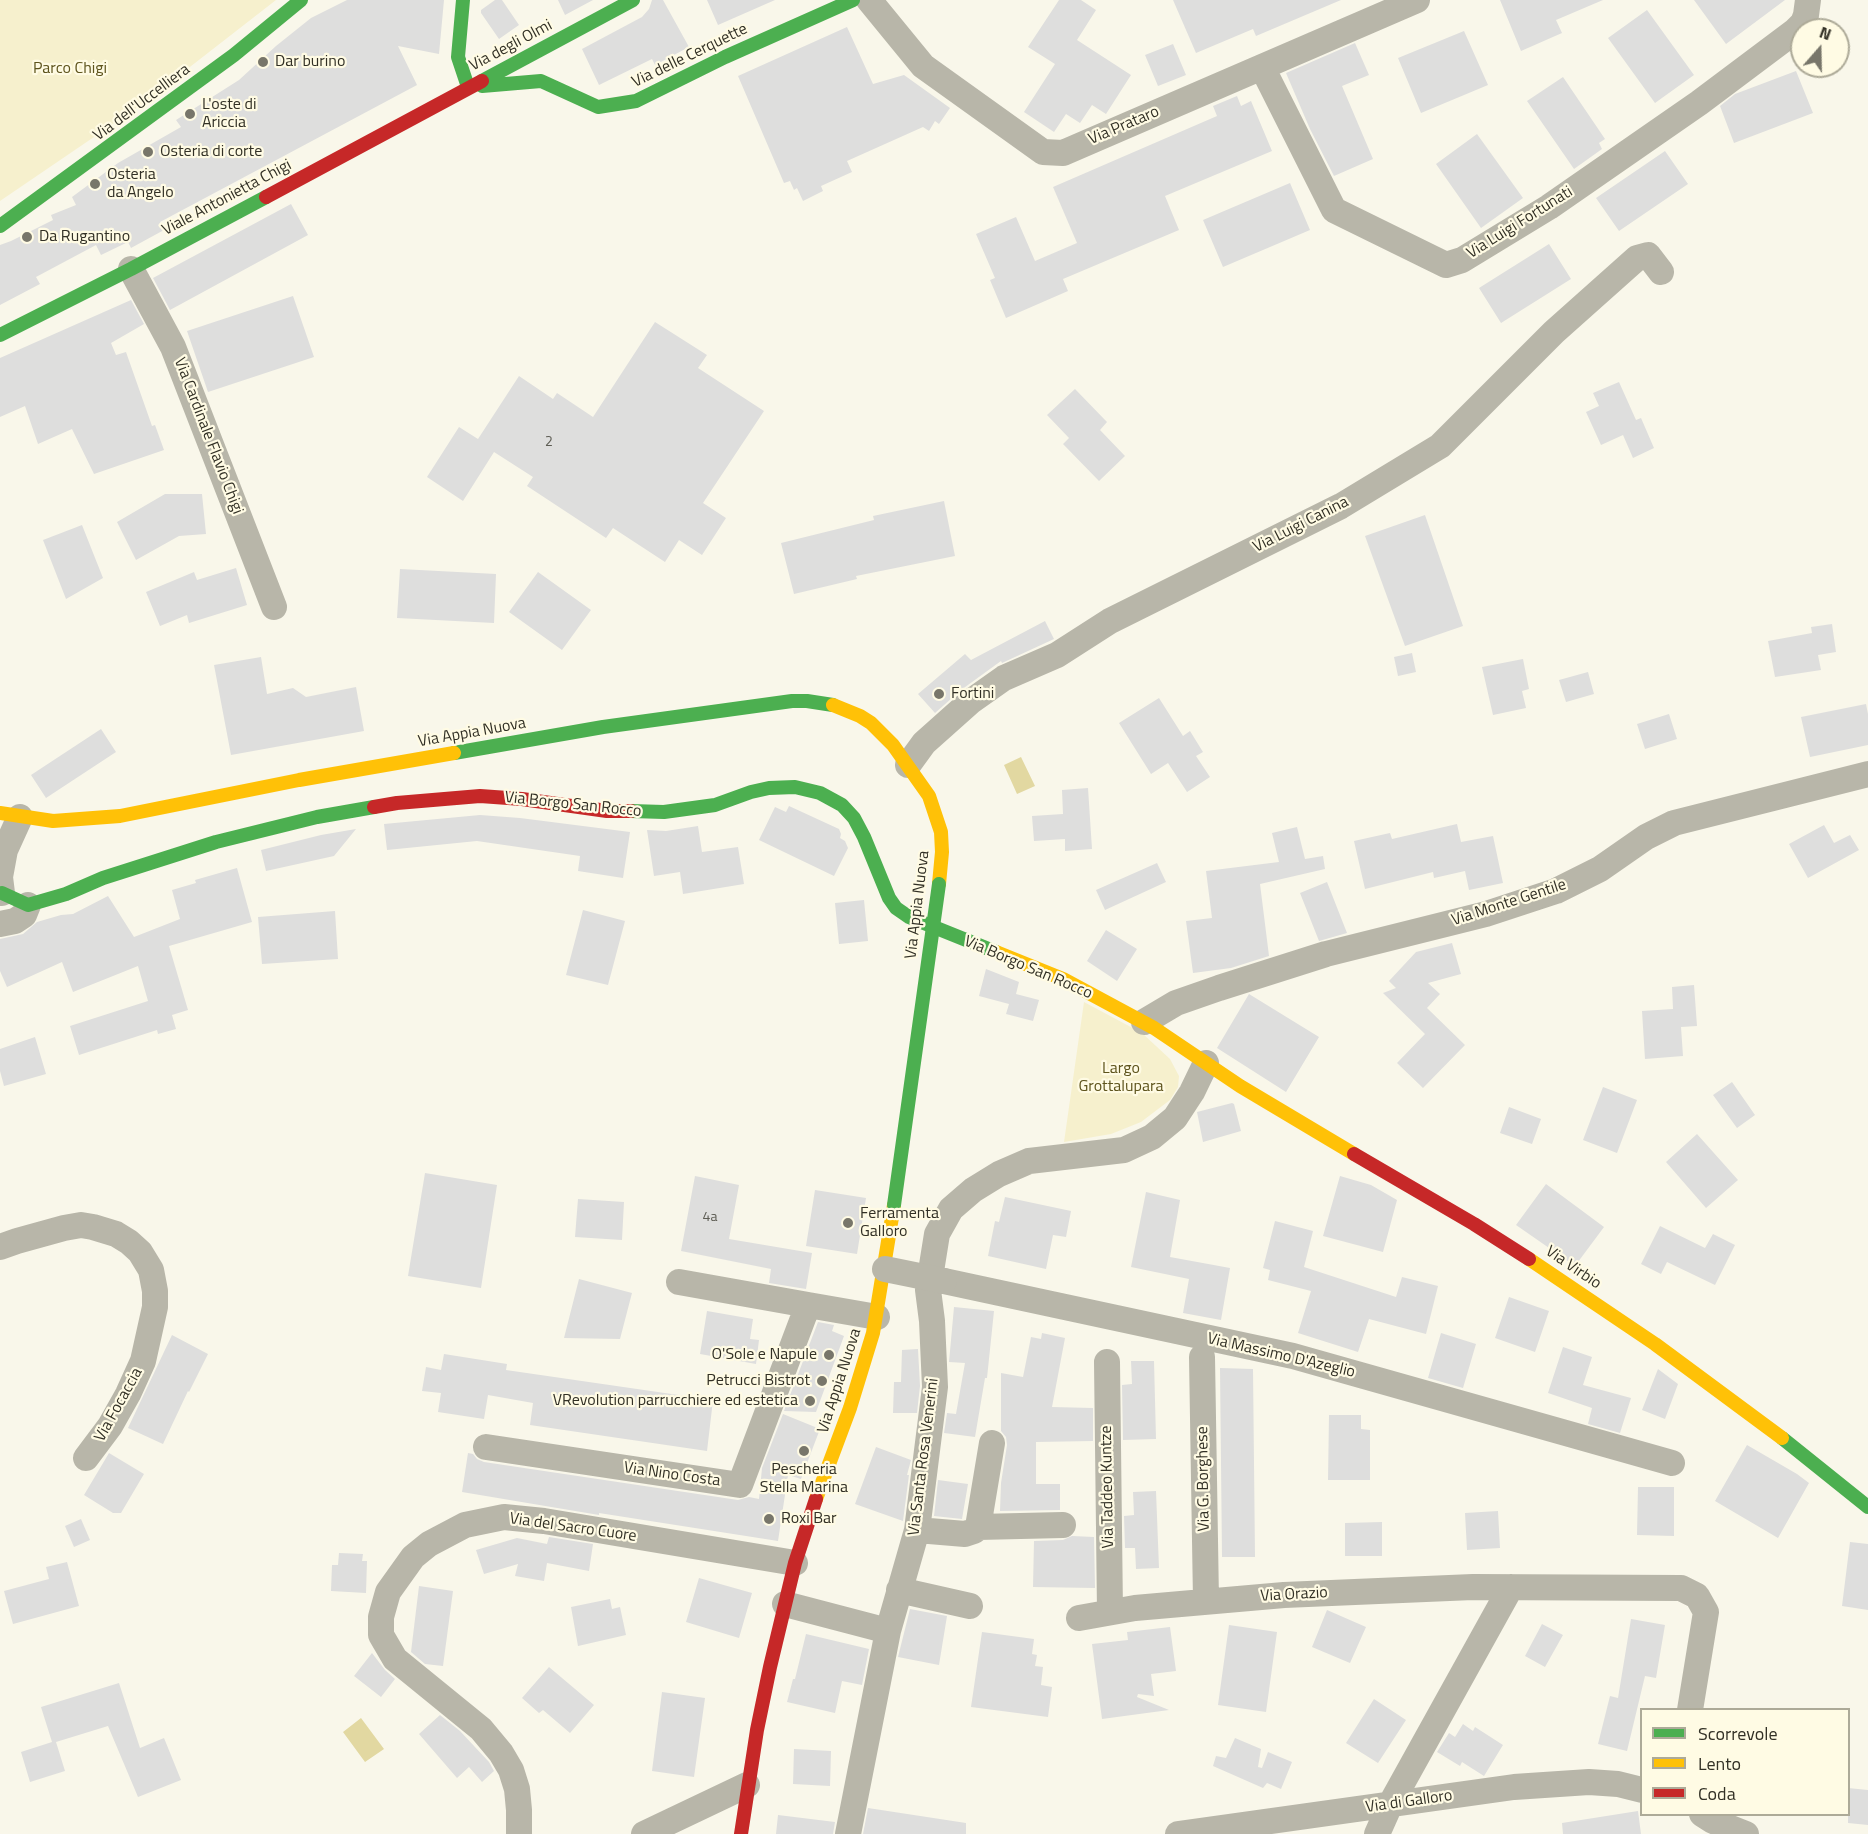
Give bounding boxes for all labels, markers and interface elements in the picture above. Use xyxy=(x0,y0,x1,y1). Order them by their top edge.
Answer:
street label: Via degli Olmi xyxy=(466,16,556,76)
north arrow xyxy=(1790,18,1850,78)
street label: Via delle Cerquette xyxy=(629,20,751,92)
text: N xyxy=(1816,20,1835,46)
place label: Dar burino xyxy=(275,52,345,72)
marker: Dar burino xyxy=(256,55,270,69)
park label: Parco Chigi xyxy=(33,59,107,79)
street label: Via dell'Uccelliera xyxy=(90,60,194,146)
place label: L'oste di Ariccia xyxy=(202,95,256,133)
street label: Via Prataro xyxy=(1086,103,1162,149)
marker: L'oste di Ariccia xyxy=(183,107,197,121)
place label: Osteria di corte xyxy=(160,142,262,162)
marker: Osteria di corte xyxy=(141,145,155,159)
street label: Viale Antonietta Chigi xyxy=(159,156,295,240)
place label: Osteria da Angelo xyxy=(107,165,174,203)
marker: Osteria da Angelo xyxy=(88,177,102,191)
street label: Via Luigi Fortunati xyxy=(1464,183,1576,263)
place label: Da Rugantino xyxy=(39,227,130,247)
marker: Da Rugantino xyxy=(20,230,34,244)
street label: Via Cardinale Flavio Chigi xyxy=(169,355,247,517)
house number: 2 xyxy=(545,435,553,451)
street label: Via Luigi Canina xyxy=(1250,493,1352,557)
place label: Fortini xyxy=(951,684,994,704)
marker: Fortini xyxy=(932,687,946,701)
street label: Via Appia Nuova xyxy=(417,714,527,752)
street label: Via Borgo San Rocco xyxy=(504,788,642,822)
street label: Via Appia Nuova xyxy=(902,850,934,960)
street label: Via Monte Gentile xyxy=(1449,875,1569,931)
street label: Via Borgo San Rocco xyxy=(961,932,1095,1004)
park label: Largo Grottalupara xyxy=(1078,1059,1164,1097)
place label: Ferramenta Galloro xyxy=(860,1204,939,1242)
house number: 4a xyxy=(703,1210,717,1226)
marker: Ferramenta Galloro xyxy=(841,1216,855,1230)
street label: Via Virbio xyxy=(1541,1242,1605,1294)
street label: Via Appia Nuova xyxy=(814,1326,866,1436)
street label: Via Massimo D'Azeglio xyxy=(1205,1330,1357,1382)
place label: O'Sole e Napule xyxy=(712,1345,817,1365)
marker: O'Sole e Napule xyxy=(822,1348,836,1362)
street label: Via Focaccia xyxy=(91,1365,147,1445)
place label: Petrucci Bistrot xyxy=(706,1371,810,1391)
marker: Petrucci Bistrot xyxy=(815,1374,829,1388)
street label: Via Santa Rosa Venerini xyxy=(905,1377,943,1537)
place label: VRevolution parrucchiere ed estetica xyxy=(553,1391,798,1411)
marker: VRevolution parrucchiere ed estetica xyxy=(803,1394,817,1408)
street label: Via Taddeo Kuntze xyxy=(1097,1425,1119,1549)
street label: Via G. Borghese xyxy=(1193,1426,1215,1532)
marker: Pescheria Stella Marina xyxy=(797,1444,811,1458)
street label: Via Nino Costa xyxy=(622,1459,722,1491)
place label: Pescheria Stella Marina xyxy=(760,1460,848,1498)
place label: Roxi Bar xyxy=(781,1509,837,1529)
street label: Via del Sacro Cuore xyxy=(508,1510,638,1546)
marker: Roxi Bar xyxy=(762,1512,776,1526)
street label: Via Orazio xyxy=(1260,1584,1328,1606)
legend xyxy=(1640,1708,1850,1816)
text: Scorrevole xyxy=(1698,1720,1777,1747)
text: Lento xyxy=(1698,1750,1741,1777)
text: Coda xyxy=(1698,1780,1736,1807)
street label: Via di Galloro xyxy=(1364,1786,1454,1818)

